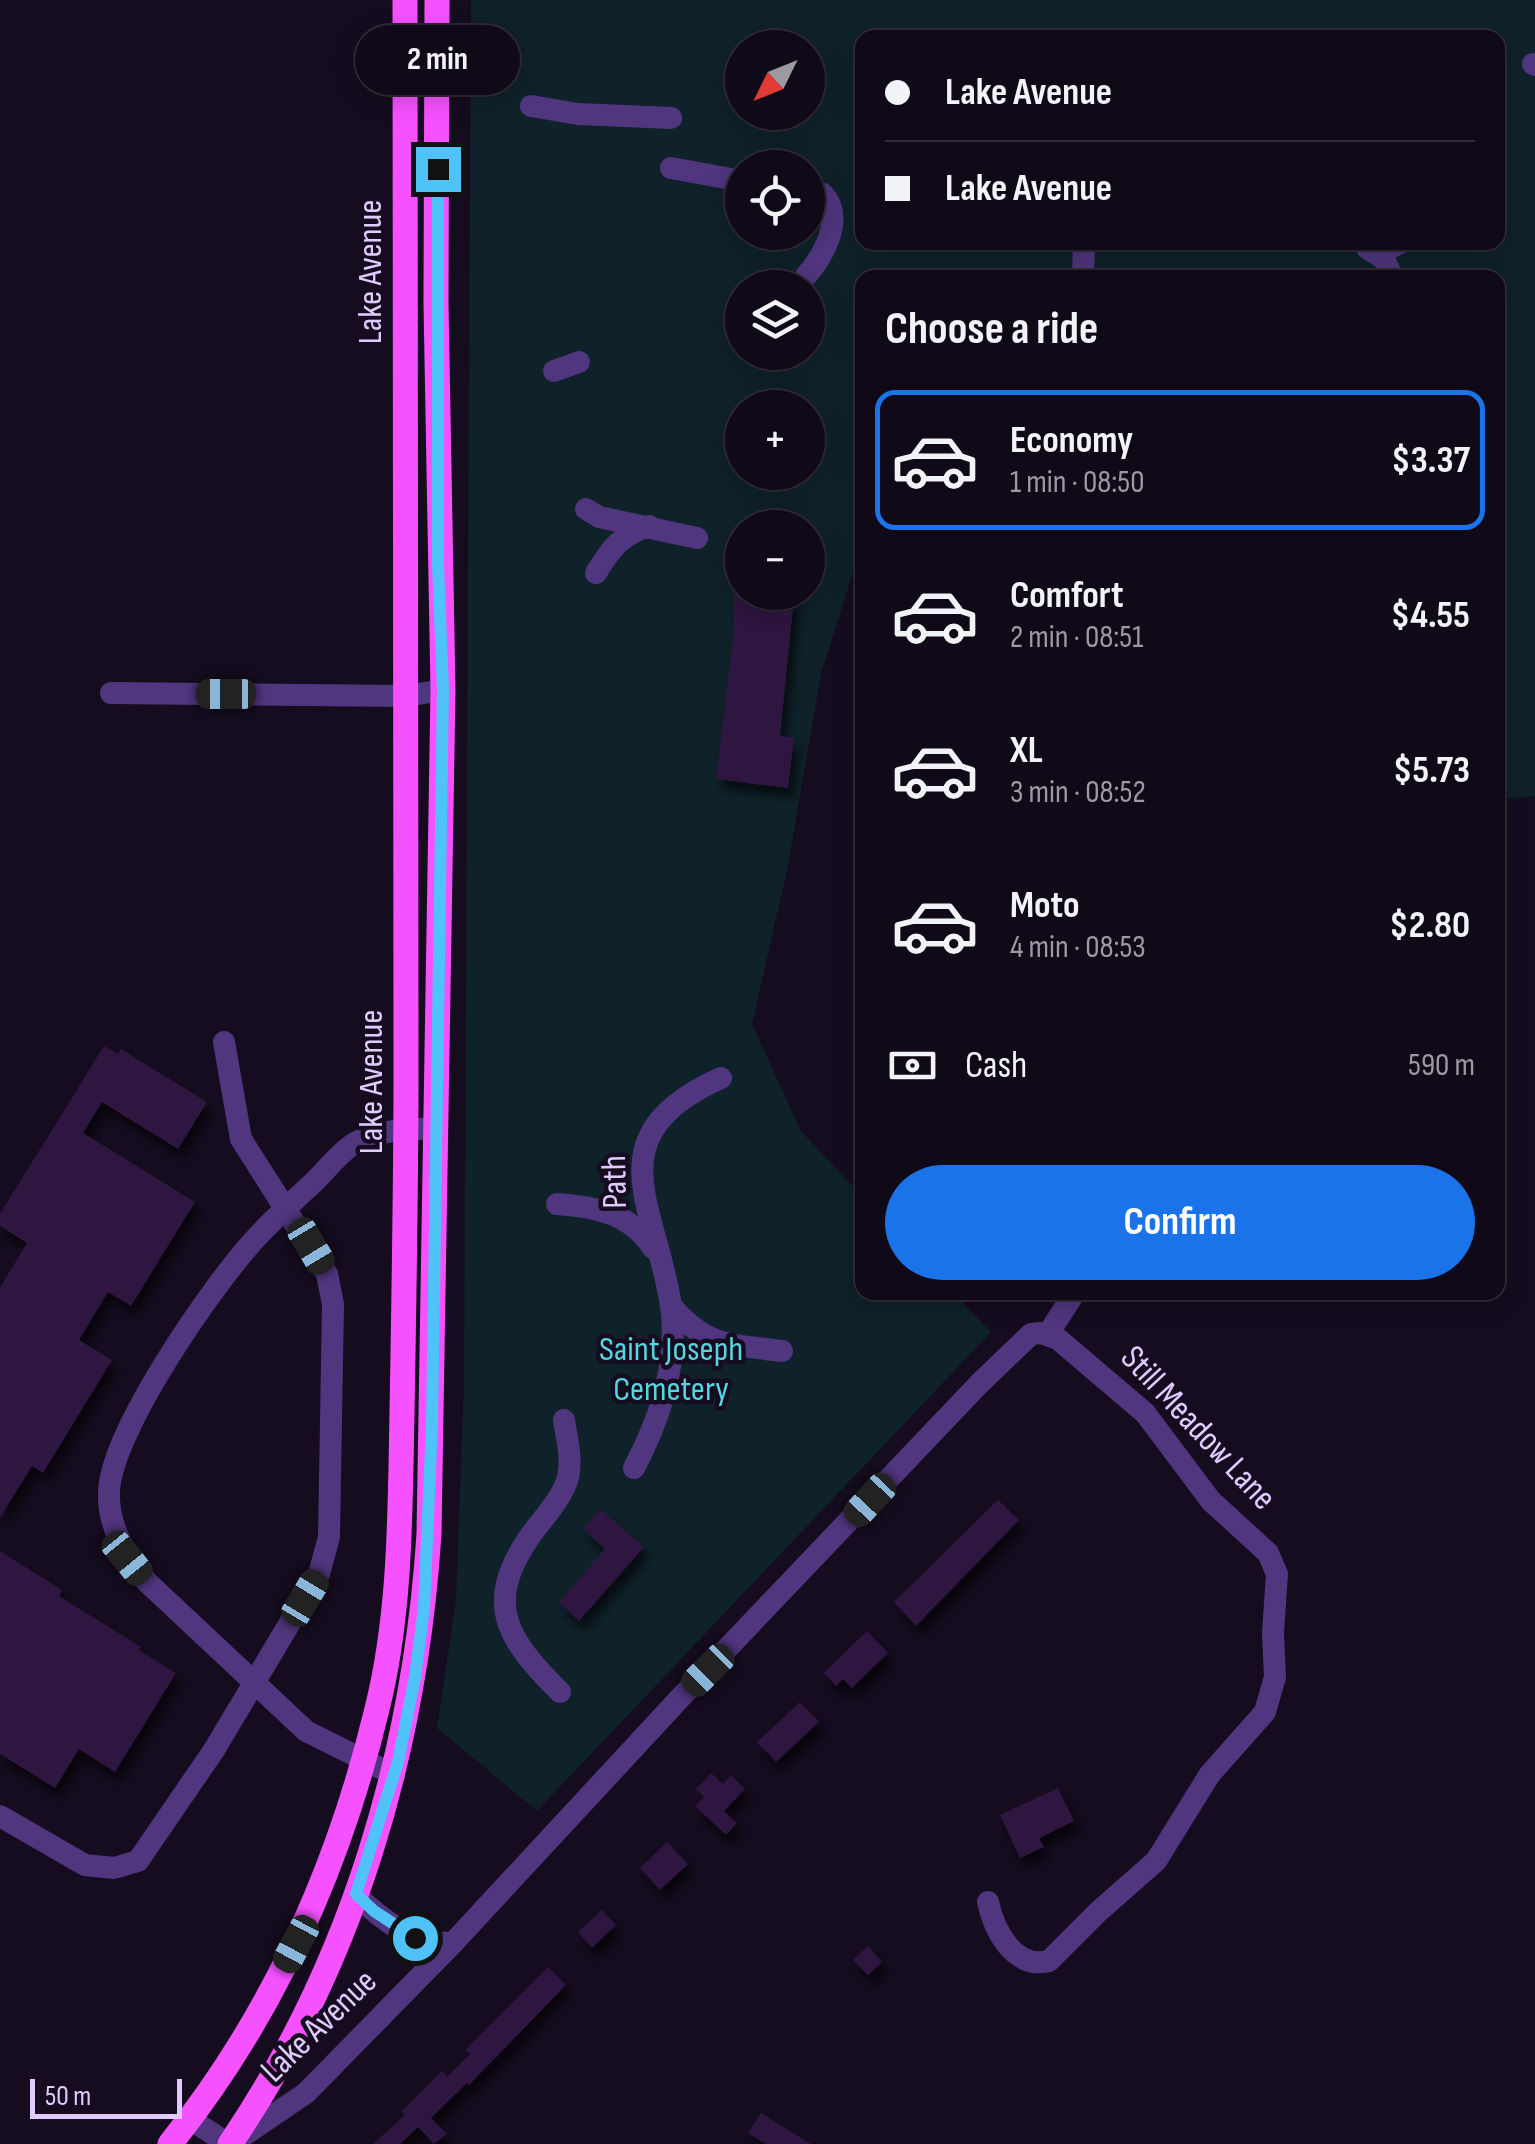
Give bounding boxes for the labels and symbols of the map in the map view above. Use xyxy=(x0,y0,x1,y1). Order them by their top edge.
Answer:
callout: 2 min xyxy=(356,24,520,94)
north arrow xyxy=(725,30,825,130)
route end xyxy=(416,147,461,192)
street label: Lake Avenue xyxy=(349,200,392,344)
car xyxy=(196,679,256,709)
street label: Lake Avenue xyxy=(350,1010,393,1154)
street label: Path xyxy=(593,1155,637,1209)
car xyxy=(283,1213,339,1279)
park label: Saint Joseph Cemetery xyxy=(599,1328,743,1411)
street label: Still Meadow Lane xyxy=(1111,1337,1285,1519)
car xyxy=(839,1468,901,1532)
car xyxy=(96,1525,158,1591)
car xyxy=(277,1565,333,1631)
car xyxy=(676,1638,740,1702)
car xyxy=(269,1910,323,1978)
route start xyxy=(393,1916,438,1961)
street label: Lake Avenue xyxy=(252,1960,386,2092)
scale bar xyxy=(30,2074,182,2118)

